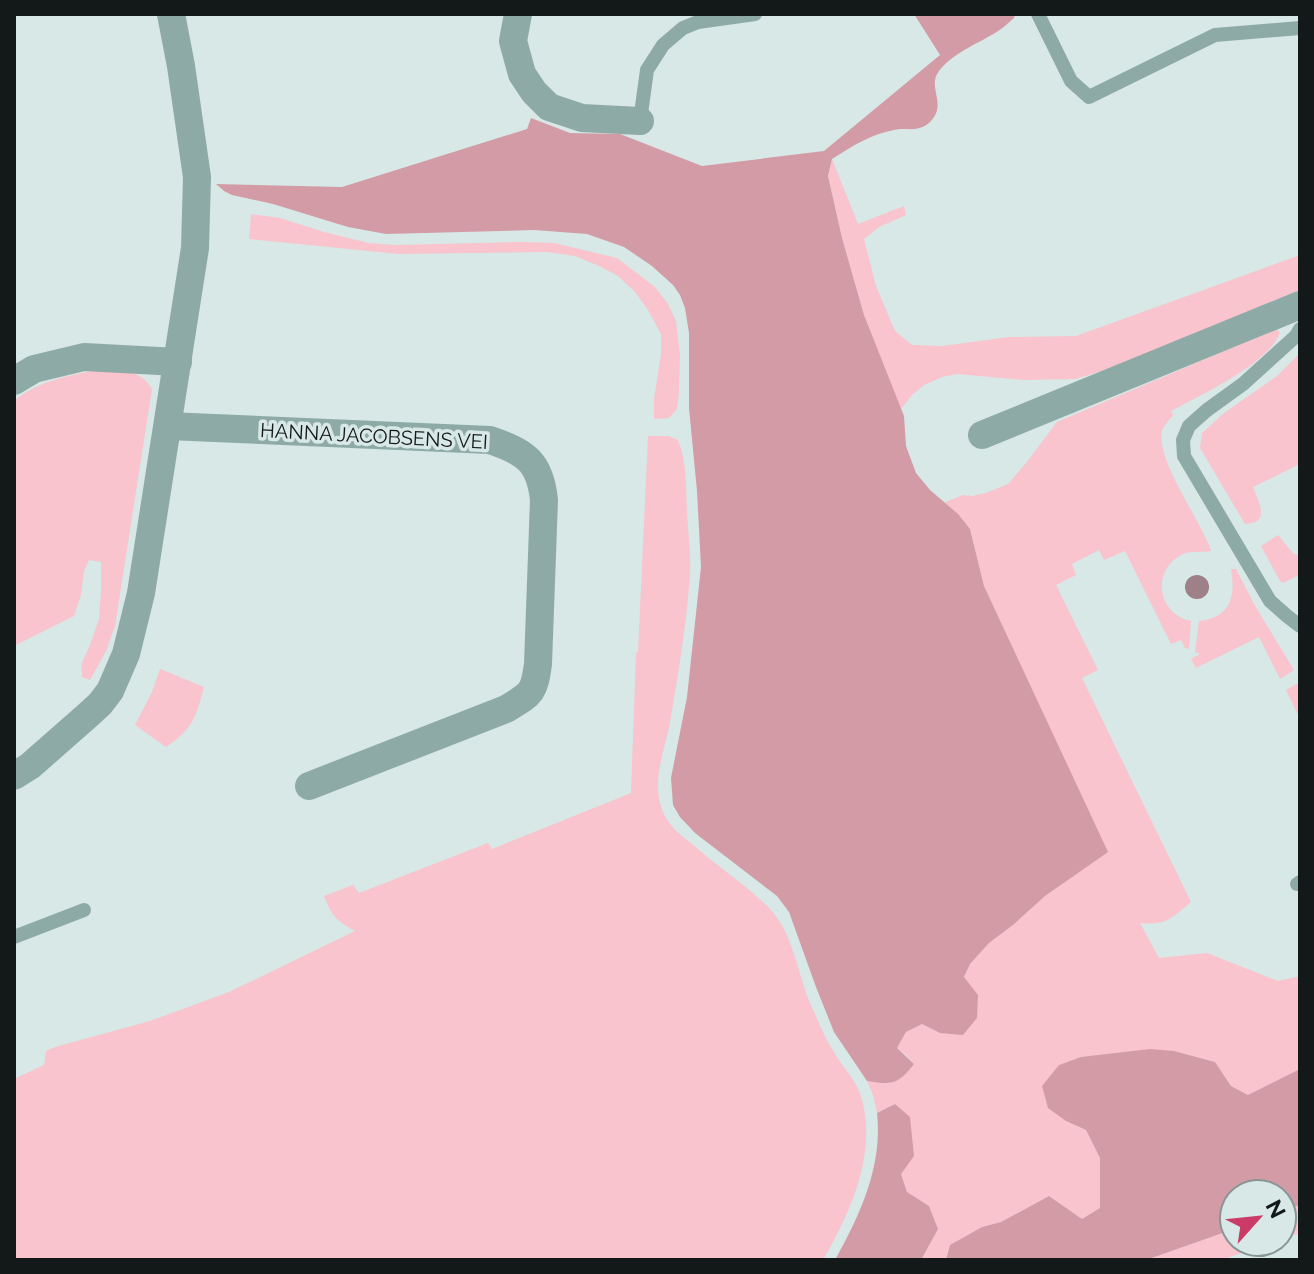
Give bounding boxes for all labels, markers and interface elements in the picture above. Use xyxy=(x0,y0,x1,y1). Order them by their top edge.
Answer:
street label: HANNA JACOBSENS VEI xyxy=(260,418,488,454)
north arrow xyxy=(1218,1178,1298,1258)
text: N xyxy=(1260,1196,1291,1222)

